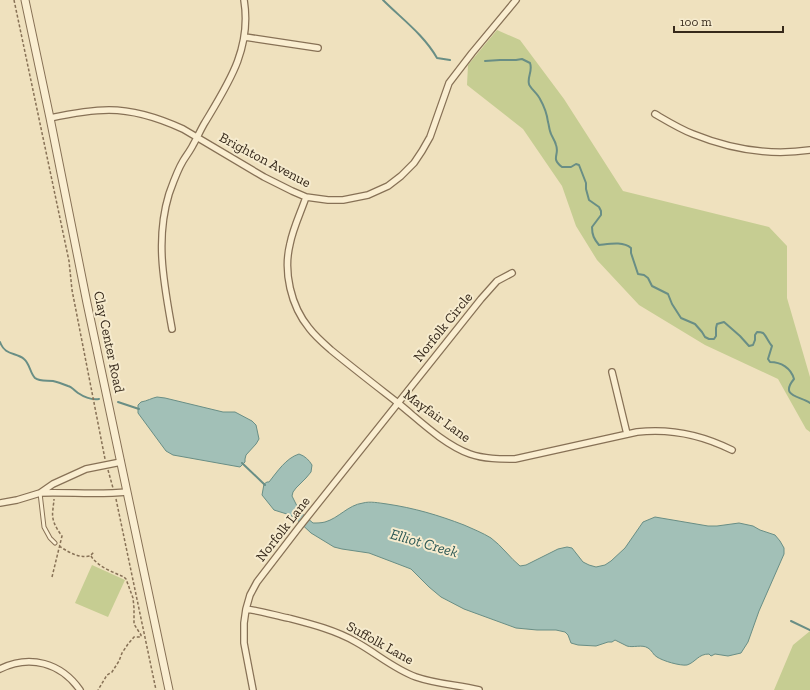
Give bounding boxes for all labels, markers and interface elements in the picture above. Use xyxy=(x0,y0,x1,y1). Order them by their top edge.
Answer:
scale bar xyxy=(674,8,783,34)
text: 100 m xyxy=(680,15,712,29)
street label: Brighton Avenue xyxy=(216,129,314,191)
street label: Norfolk Circle xyxy=(410,289,476,365)
street label: Clay Center Road xyxy=(90,290,128,395)
street label: Mayfair Lane xyxy=(400,386,474,446)
street label: Norfolk Lane xyxy=(252,493,314,565)
water label: Elliot Creek xyxy=(388,525,460,561)
street label: Suffolk Lane xyxy=(343,618,417,669)

